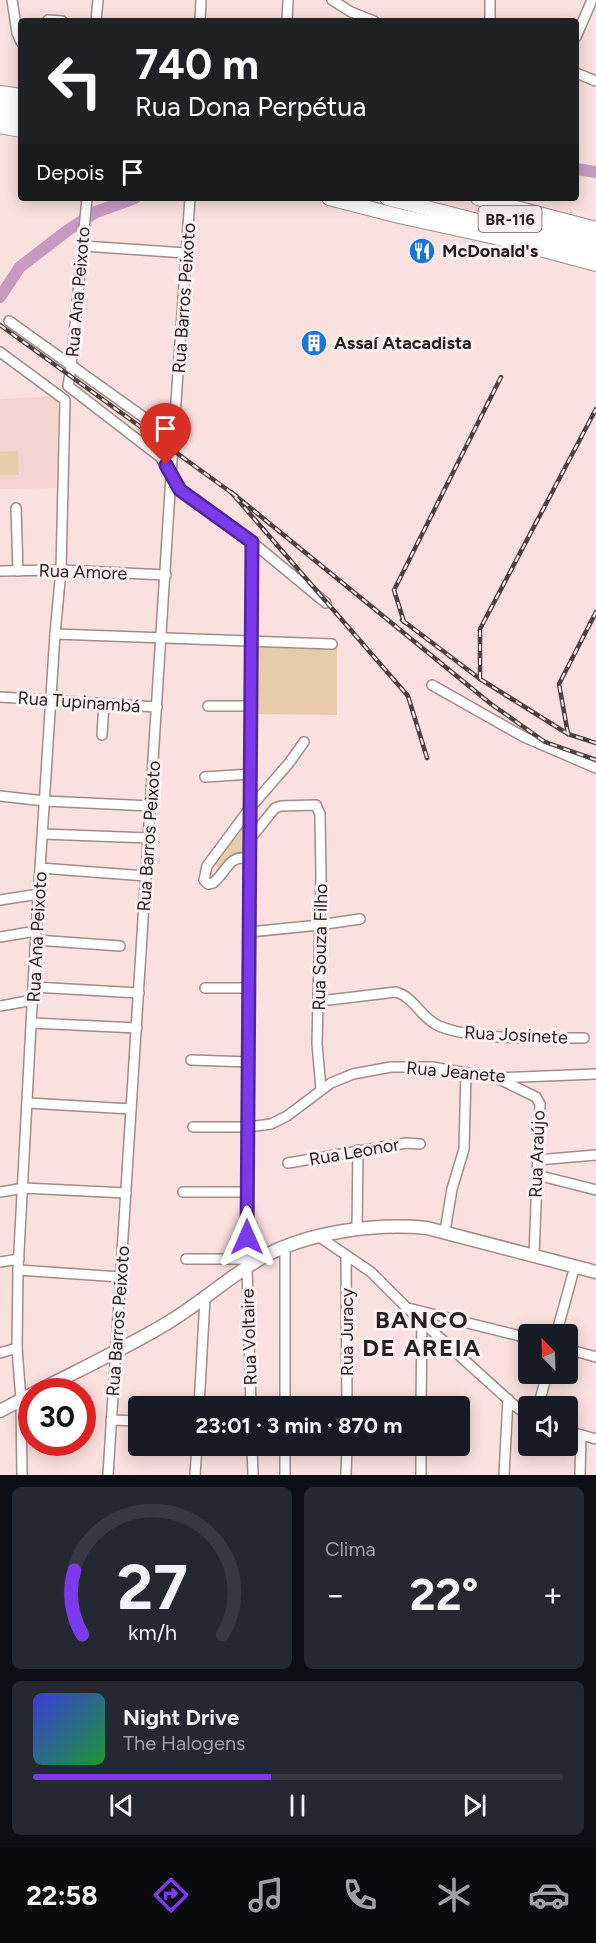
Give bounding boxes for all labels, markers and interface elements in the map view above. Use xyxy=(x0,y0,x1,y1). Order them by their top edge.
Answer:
text: 740 m xyxy=(135,39,259,90)
icon: left xyxy=(36,42,114,120)
text: Rua Dona Perpétua xyxy=(135,90,366,123)
icon: arrive xyxy=(116,156,149,189)
text: Depois xyxy=(36,159,104,186)
road number: BR-116 xyxy=(478,206,542,232)
street label: Rua Barros Peixoto xyxy=(168,222,200,374)
street label: Rua Ana Peixoto xyxy=(61,226,95,358)
restaurant icon: McDonald's xyxy=(407,236,437,266)
place label: McDonald's xyxy=(442,240,539,262)
building icon: Assaí Atacadista xyxy=(299,328,329,358)
place label: Assaí Atacadista xyxy=(334,332,472,354)
pin xyxy=(140,403,191,465)
icon: arrive xyxy=(149,412,182,445)
street label: Rua Amore xyxy=(38,559,128,585)
street label: Rua Tupinambá xyxy=(17,687,141,717)
street label: Rua Barros Peixoto xyxy=(133,760,165,912)
street label: Rua Ana Peixoto xyxy=(23,871,51,1003)
street label: Rua Souza Filho xyxy=(308,883,332,1011)
street label: Rua Josinete xyxy=(464,1021,569,1049)
street label: Rua Jeanete xyxy=(405,1057,507,1087)
street label: Rua Araújo xyxy=(524,1110,550,1198)
street label: Rua Leonor xyxy=(307,1133,401,1171)
position arrow xyxy=(215,1205,279,1269)
street label: Rua Barros Peixoto xyxy=(102,1245,134,1397)
street label: Rua Juracy xyxy=(336,1287,358,1376)
street label: Rua Voltaire xyxy=(236,1288,262,1386)
district label: BANCO DE AREIA xyxy=(362,1305,482,1362)
north arrow xyxy=(518,1324,578,1384)
map controls xyxy=(518,1324,578,1456)
speed limit sign: 30 xyxy=(18,1378,96,1456)
button: sound xyxy=(518,1396,578,1456)
text: 23:01 · 3 min · 870 m xyxy=(196,1412,402,1439)
text: Clima xyxy=(325,1537,376,1561)
text: 27 xyxy=(117,1550,187,1625)
text: 22° xyxy=(409,1567,479,1621)
text: − xyxy=(325,1575,346,1614)
text: + xyxy=(542,1575,563,1614)
text: km/h xyxy=(128,1620,176,1645)
text: Night Drive xyxy=(123,1704,239,1731)
text: The Halogens xyxy=(123,1731,245,1755)
icon: previous xyxy=(105,1789,138,1822)
icon: pause xyxy=(281,1789,314,1822)
icon: next xyxy=(458,1789,491,1822)
icon: directions xyxy=(150,1874,192,1916)
icon: music xyxy=(245,1874,287,1916)
icon: phone xyxy=(339,1874,381,1916)
icon: climate xyxy=(433,1874,475,1916)
icon: car xyxy=(528,1874,570,1916)
text: 22:58 xyxy=(26,1879,98,1912)

